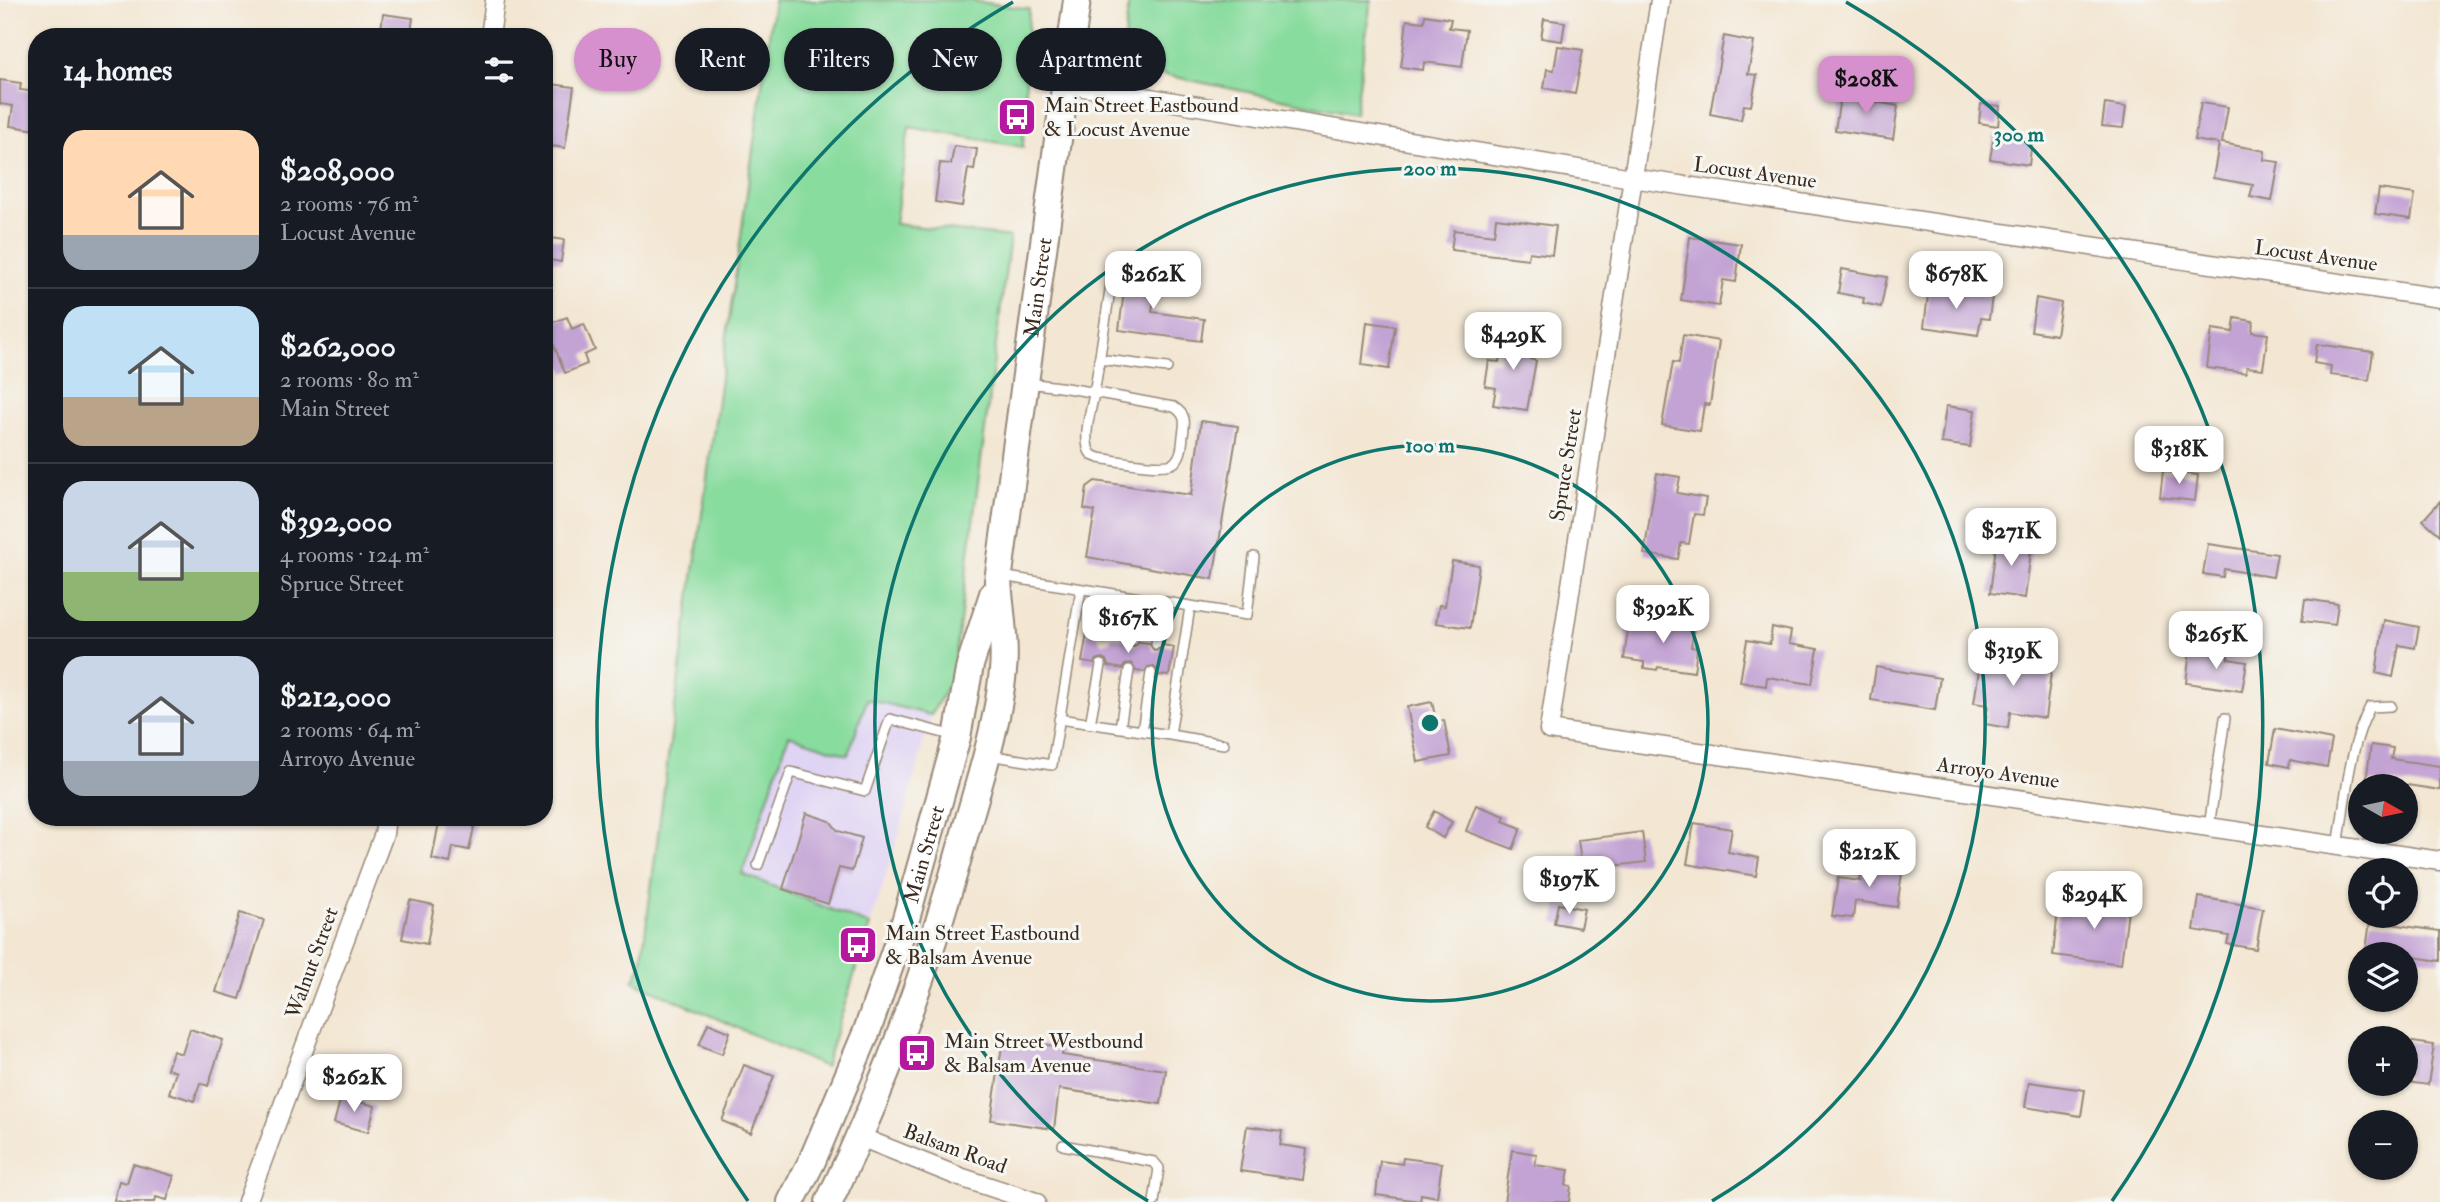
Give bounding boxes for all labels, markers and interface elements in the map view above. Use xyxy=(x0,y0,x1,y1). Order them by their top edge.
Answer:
chip: Buy xyxy=(574,28,661,91)
chip: Rent xyxy=(675,28,770,91)
chip: Filters xyxy=(784,28,894,91)
chip: New xyxy=(908,28,1002,91)
chip: Apartment xyxy=(1016,28,1166,91)
icon: filters xyxy=(480,51,518,89)
text: 14 homes xyxy=(63,52,172,89)
pin: $208K xyxy=(1817,57,1915,116)
text: $208K xyxy=(1834,64,1898,93)
place label: Main Street Eastbound & Locust Avenue xyxy=(1044,92,1240,143)
bus stop icon: Main Street Eastbound & Locust Avenue xyxy=(996,96,1038,138)
text: 300 m xyxy=(1994,121,2045,148)
street label: Locust Avenue xyxy=(1692,151,1818,195)
text: $208,000 xyxy=(280,152,395,189)
text: 200 m xyxy=(1404,155,1457,182)
icon: home xyxy=(119,158,203,242)
text: 2 rooms · 76 m² xyxy=(280,189,418,218)
text: Locust Avenue xyxy=(280,218,416,247)
street label: Locust Avenue xyxy=(2253,234,2379,278)
street label: Main Street xyxy=(1018,236,1058,339)
pin: $262K xyxy=(1104,252,1202,311)
pin: $678K xyxy=(1907,252,2005,311)
text: $262K xyxy=(1121,259,1185,288)
text: $678K xyxy=(1925,259,1987,288)
pin: $429K xyxy=(1464,312,1562,372)
text: $429K xyxy=(1481,320,1545,349)
text: $262,000 xyxy=(280,328,396,365)
icon: home xyxy=(119,334,203,418)
text: 2 rooms · 80 m² xyxy=(280,365,419,394)
text: Main Street xyxy=(280,394,390,423)
street label: Spruce Street xyxy=(1544,407,1588,523)
pin: $318K xyxy=(2130,426,2228,486)
text: 100 m xyxy=(1405,432,1456,459)
text: $318K xyxy=(2151,434,2207,463)
text: $392,000 xyxy=(280,503,392,540)
pin: $271K xyxy=(1962,508,2060,568)
icon: home xyxy=(119,509,203,593)
text: $271K xyxy=(1981,516,2041,545)
text: 4 rooms · 124 m² xyxy=(280,540,429,569)
text: Spruce Street xyxy=(280,569,404,598)
pin: $392K xyxy=(1614,586,1712,645)
text: $392K xyxy=(1632,593,1694,622)
pin: $167K xyxy=(1079,596,1177,655)
text: $167K xyxy=(1098,603,1158,632)
pin: $265K xyxy=(2167,612,2265,671)
text: $265K xyxy=(2185,619,2247,648)
pin: $319K xyxy=(1964,628,2062,688)
text: $319K xyxy=(1984,636,2042,665)
text: $212,000 xyxy=(280,678,391,715)
icon: home xyxy=(119,684,203,768)
centre of rings xyxy=(1418,711,1442,735)
text: 2 rooms · 64 m² xyxy=(280,715,420,744)
text: Arroyo Avenue xyxy=(280,744,415,773)
street label: Arroyo Avenue xyxy=(1934,751,2061,795)
north arrow xyxy=(2348,774,2418,844)
map controls xyxy=(2348,774,2418,1180)
street label: Main Street xyxy=(897,802,951,906)
pin: $212K xyxy=(1820,830,1918,889)
text: $212K xyxy=(1839,837,1899,866)
pin: $197K xyxy=(1520,856,1618,916)
button: locate xyxy=(2348,858,2418,928)
text: $197K xyxy=(1539,864,1599,893)
pin: $294K xyxy=(2045,872,2143,931)
text: $294K xyxy=(2062,879,2126,908)
street label: Walnut Street xyxy=(279,903,345,1023)
place label: Main Street Eastbound & Balsam Avenue xyxy=(885,920,1081,971)
bus stop icon: Main Street Eastbound & Balsam Avenue xyxy=(837,924,879,966)
button: layers xyxy=(2348,942,2418,1012)
button: + xyxy=(2348,1026,2418,1096)
place label: Main Street Westbound & Balsam Avenue xyxy=(944,1028,1144,1079)
bus stop icon: Main Street Westbound & Balsam Avenue xyxy=(896,1032,938,1074)
pin: $262K xyxy=(305,1054,403,1114)
text: $262K xyxy=(322,1062,386,1091)
button: − xyxy=(2348,1110,2418,1180)
street label: Balsam Road xyxy=(900,1118,1011,1180)

